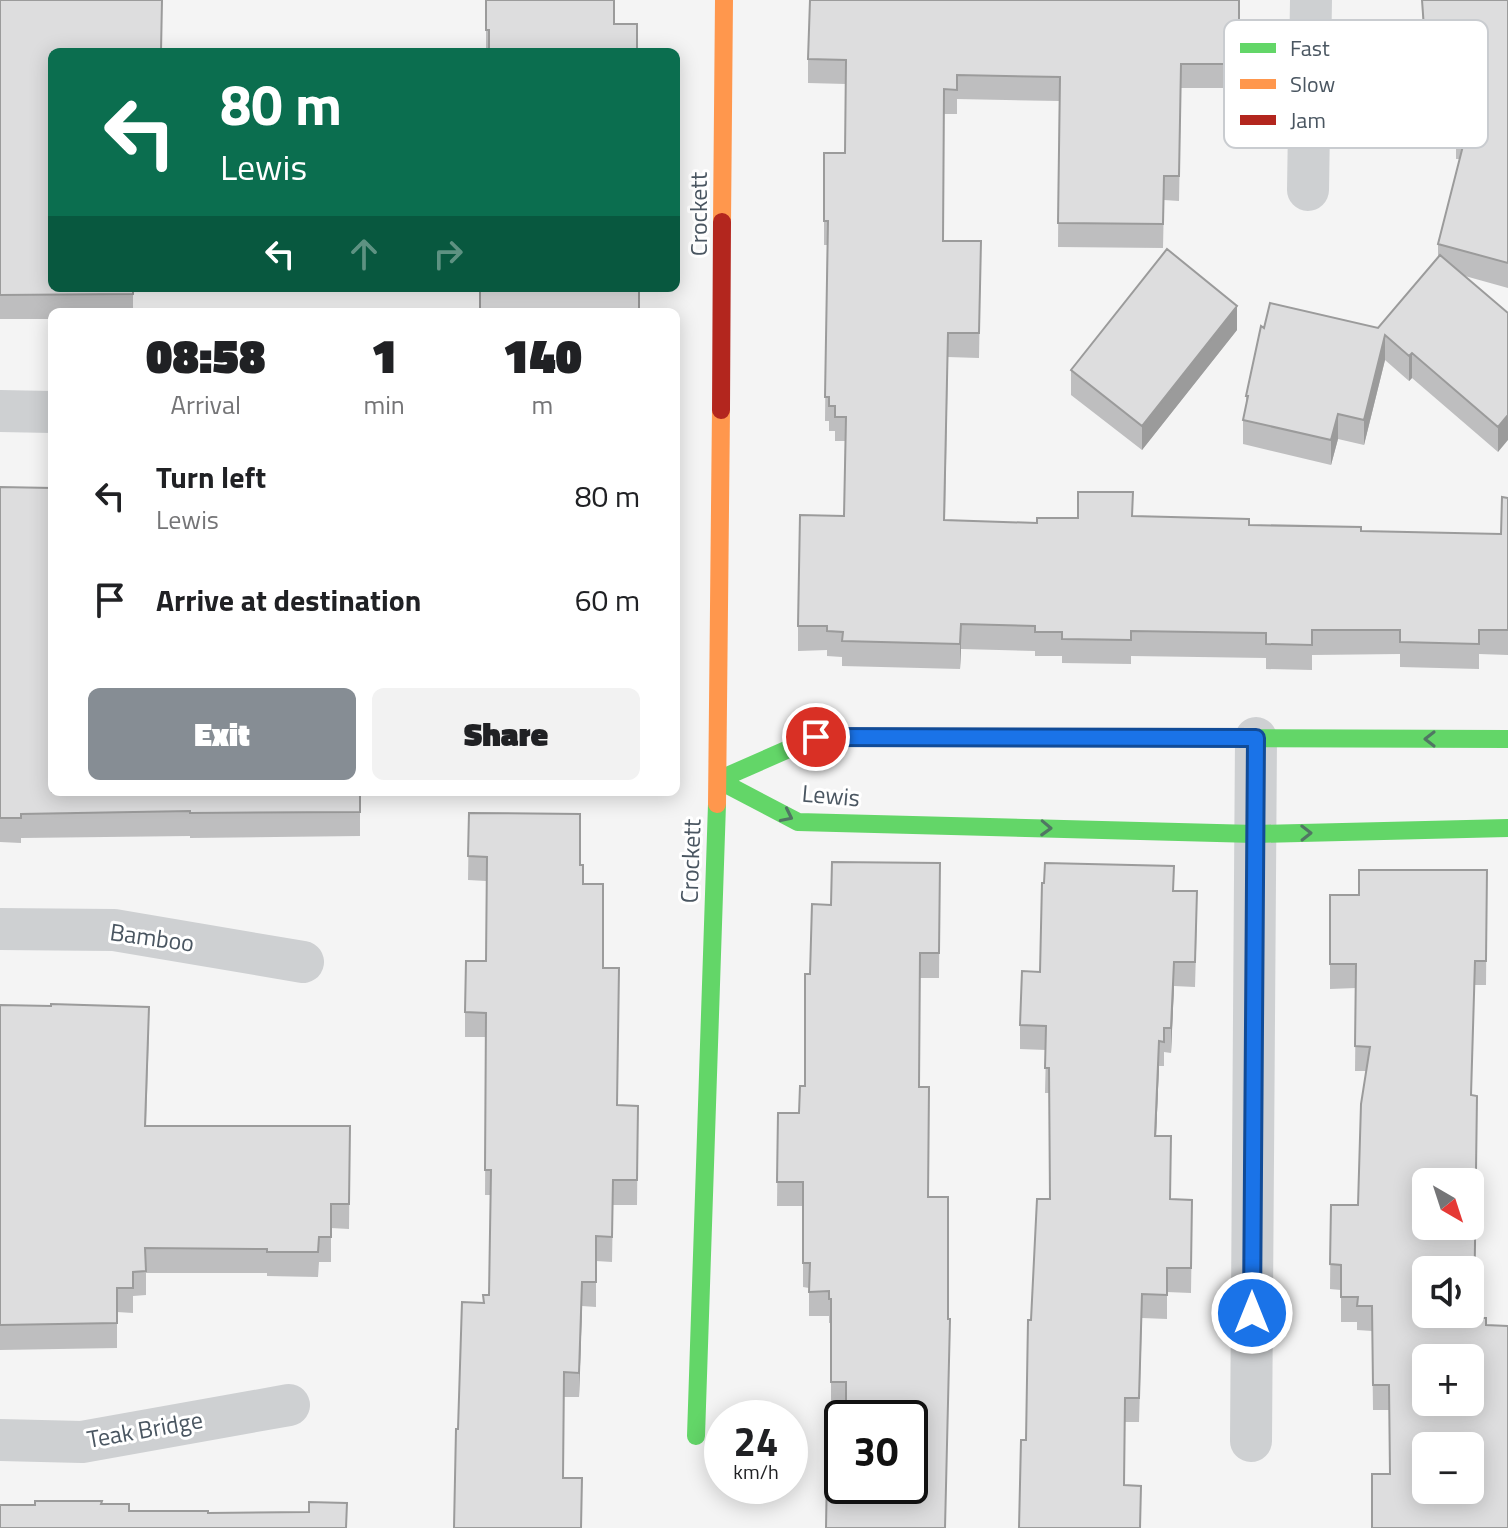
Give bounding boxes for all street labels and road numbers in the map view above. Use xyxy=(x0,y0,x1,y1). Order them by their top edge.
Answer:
street label: Crockett xyxy=(680,171,716,256)
street label: Lewis xyxy=(801,775,862,815)
street label: Crockett xyxy=(671,818,709,904)
street label: Bamboo xyxy=(108,913,197,961)
street label: Teak Bridge xyxy=(84,1401,205,1457)

